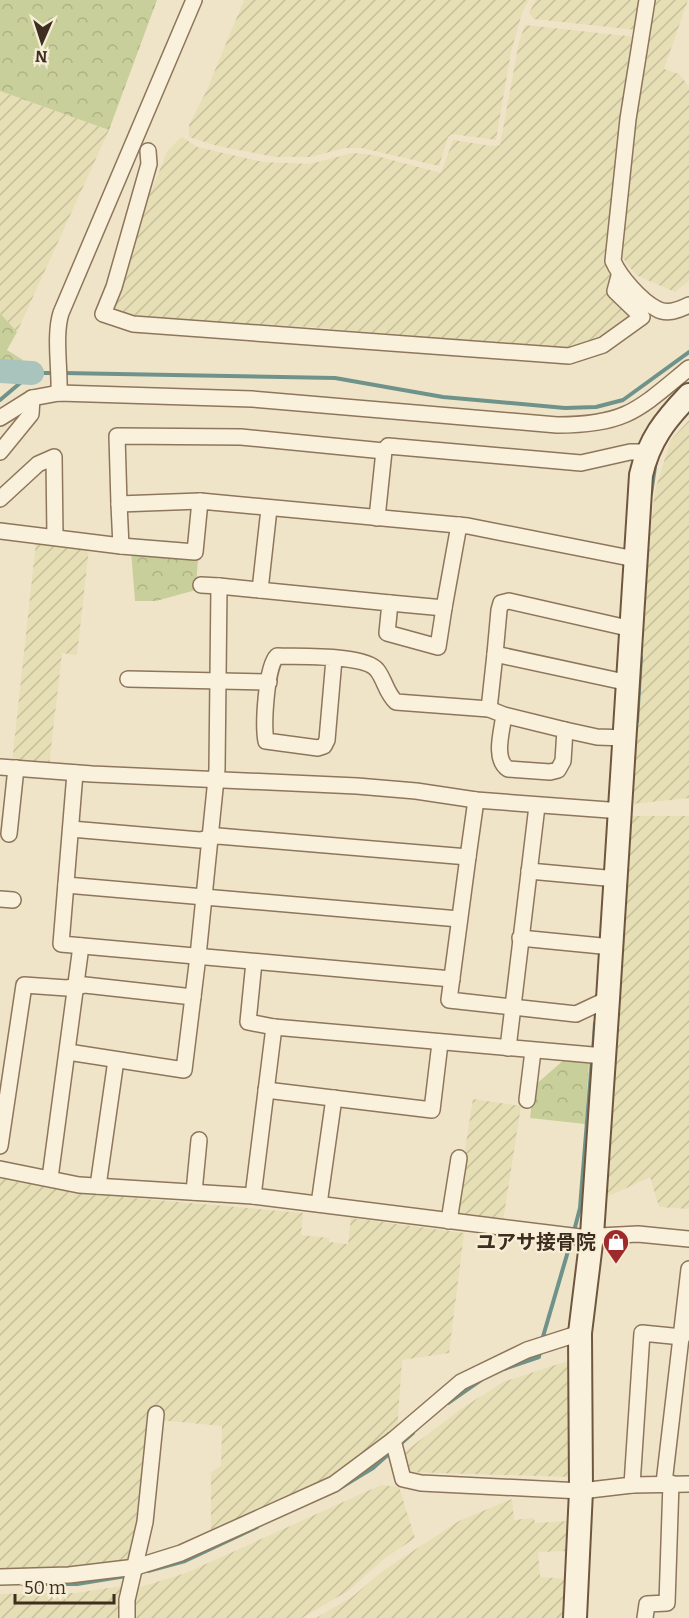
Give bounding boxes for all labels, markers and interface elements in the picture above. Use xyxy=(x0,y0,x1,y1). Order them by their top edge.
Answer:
north arrow xyxy=(12,12,72,72)
text: N xyxy=(35,47,48,66)
shop icon: ユアサ接骨院 xyxy=(601,1227,631,1265)
place label: ユアサ接骨院 xyxy=(476,1230,596,1254)
scale bar xyxy=(15,1567,114,1605)
text: 50 m xyxy=(24,1577,66,1599)

